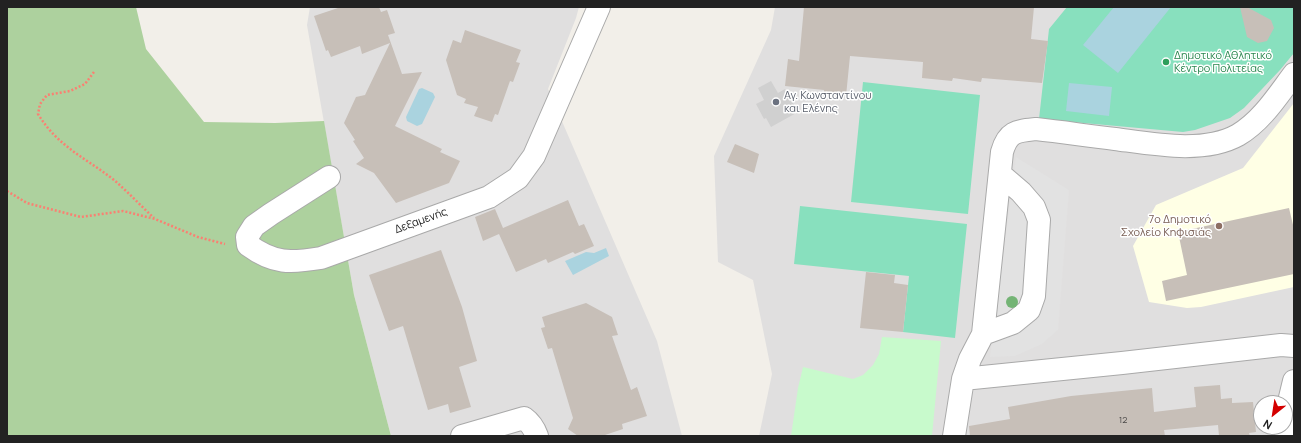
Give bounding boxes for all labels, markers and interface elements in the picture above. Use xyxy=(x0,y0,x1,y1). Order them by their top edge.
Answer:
place label: Δημοτικό Αθλητικό Κέντρο Πολιτείας xyxy=(1174,49,1272,75)
marker: Δημοτικό Αθλητικό Κέντρο Πολιτείας xyxy=(1161,57,1171,67)
place label: Αγ. Κωνσταντίνου και Ελένης xyxy=(784,89,872,115)
marker: Αγ. Κωνσταντίνου και Ελένης xyxy=(771,97,781,107)
street label: Δεξαμενής xyxy=(393,205,449,237)
place label: 7ο Δημοτικό Σχολείο Κηφισιάς xyxy=(1121,213,1211,239)
marker: 7ο Δημοτικό Σχολείο Κηφισιάς xyxy=(1214,221,1224,231)
north arrow xyxy=(1253,395,1293,435)
house number: 12 xyxy=(1119,415,1127,425)
text: N xyxy=(1260,416,1274,433)

